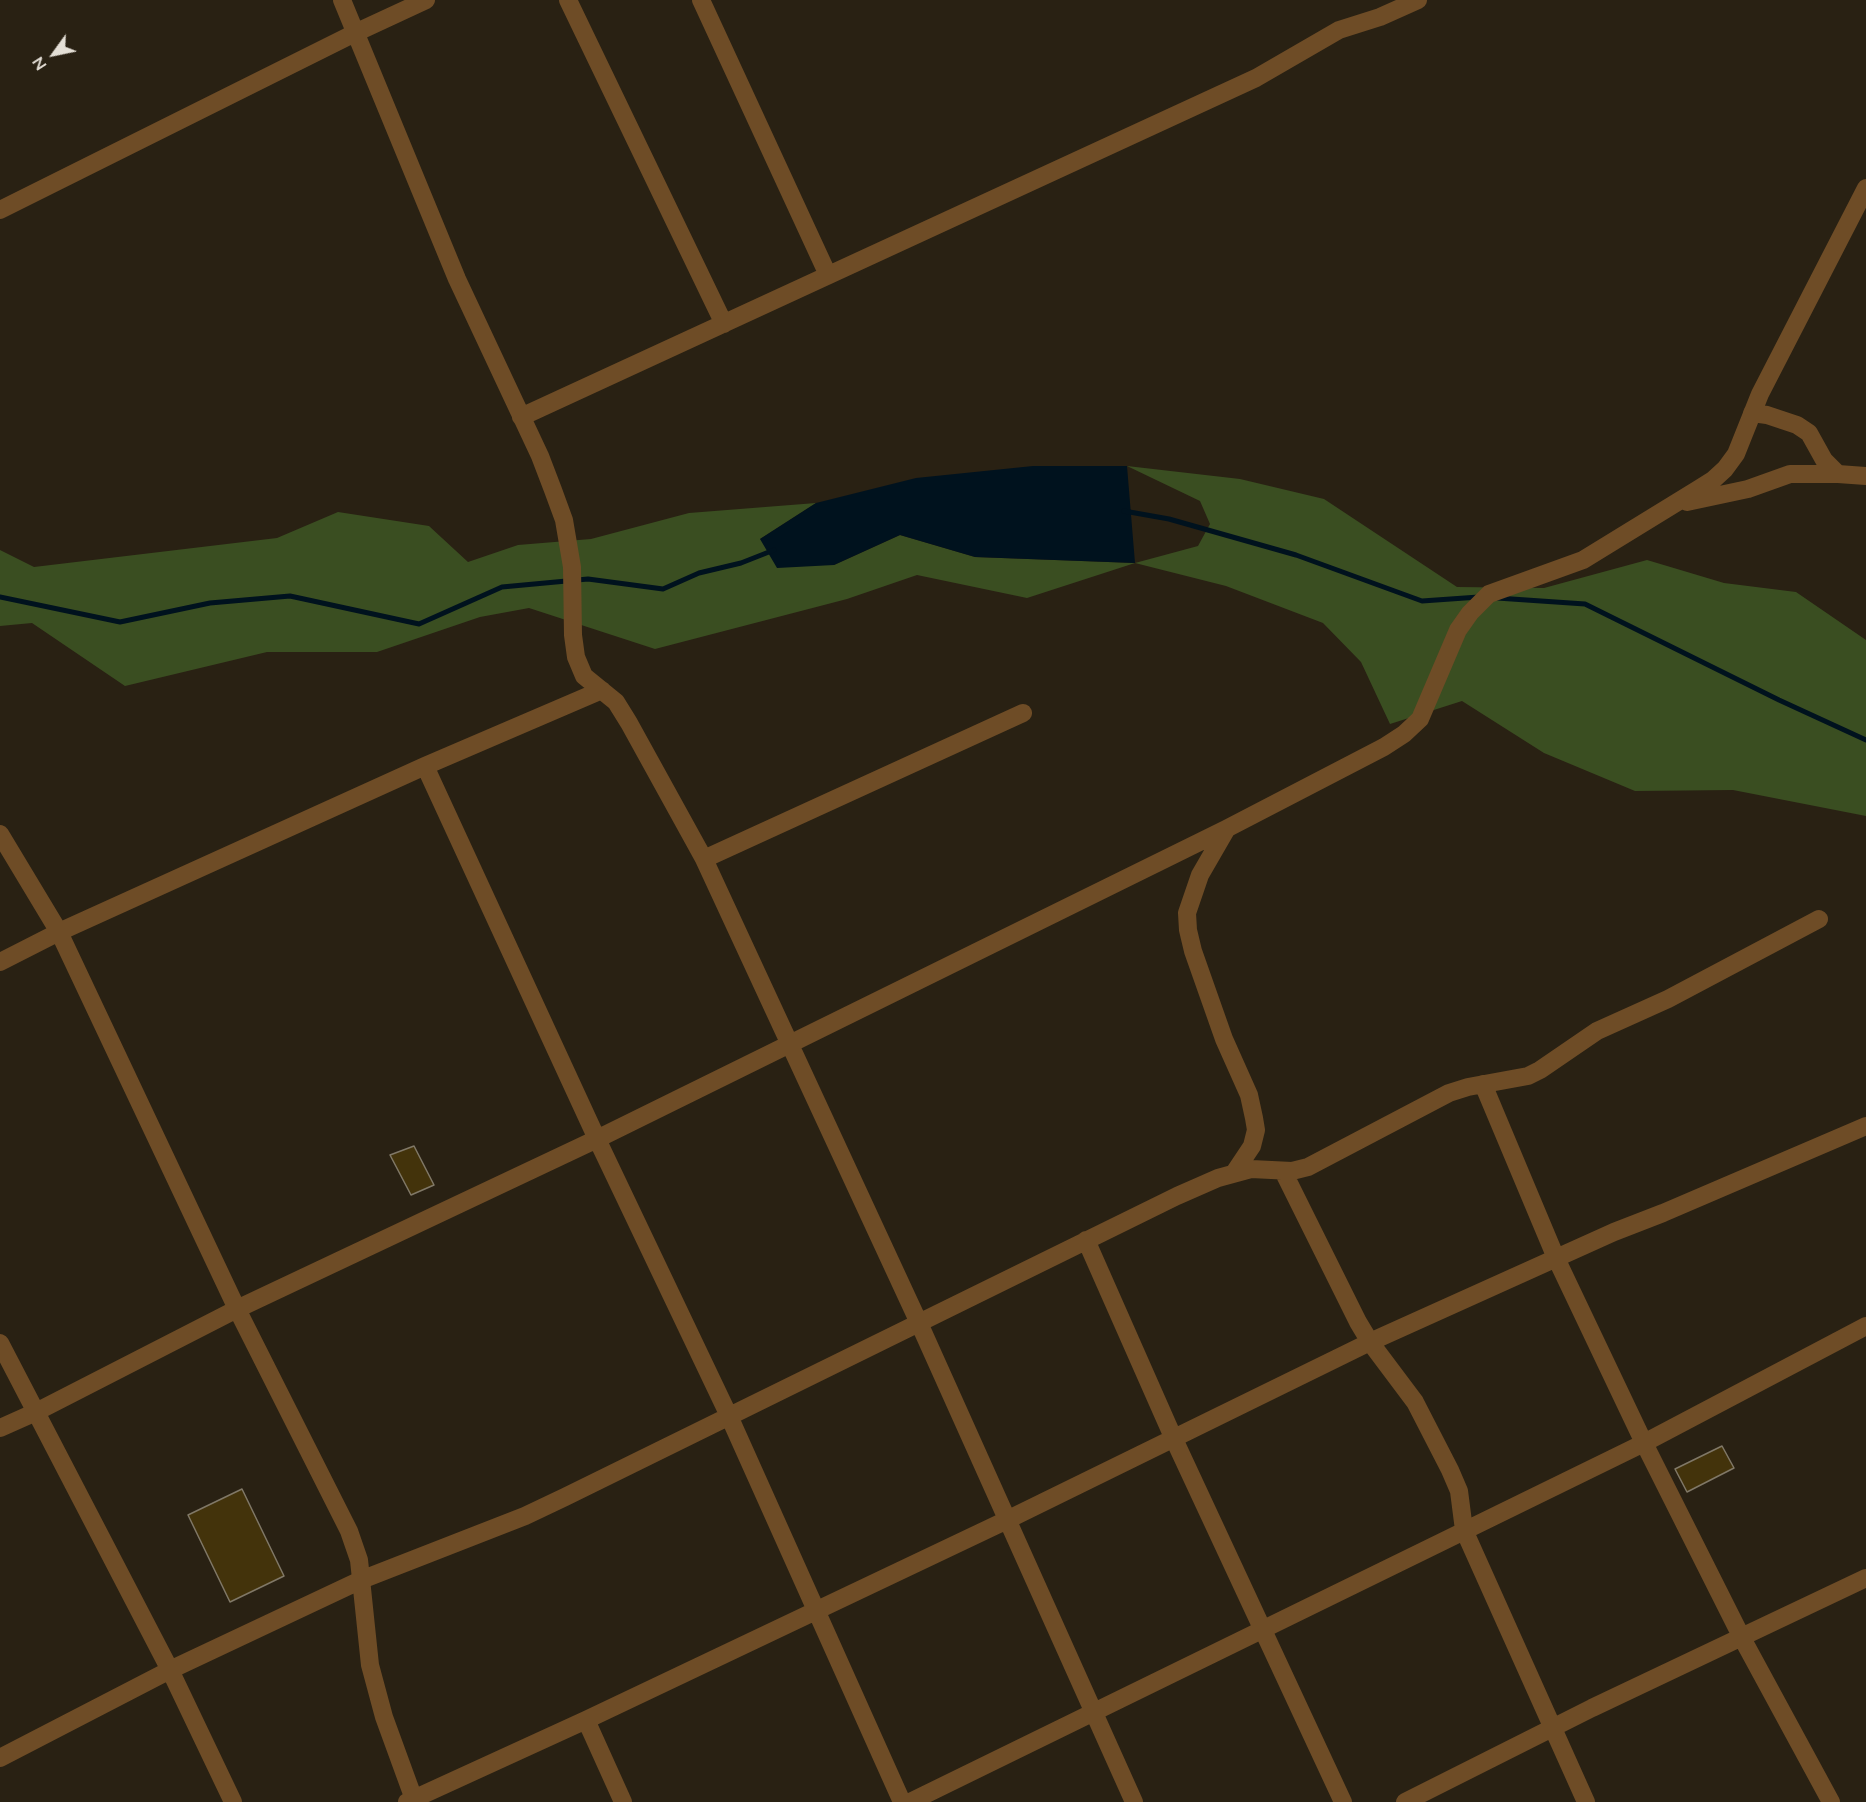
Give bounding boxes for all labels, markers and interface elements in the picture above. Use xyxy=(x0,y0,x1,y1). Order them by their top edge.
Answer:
north arrow xyxy=(24,24,84,84)
text: N xyxy=(27,54,50,74)

